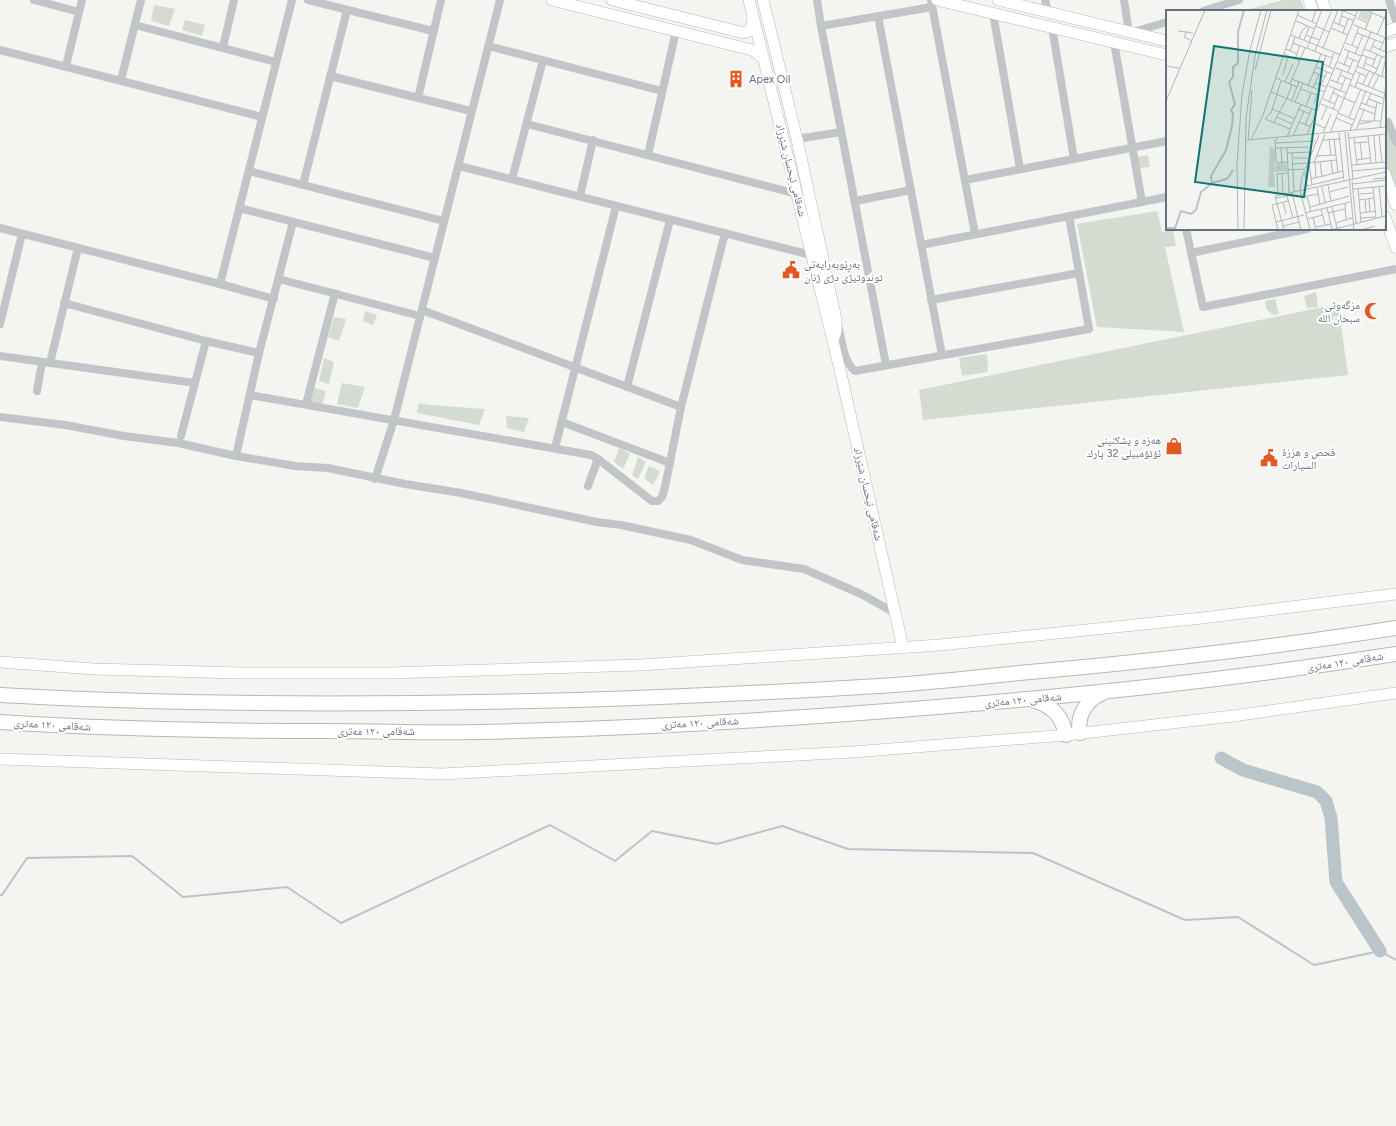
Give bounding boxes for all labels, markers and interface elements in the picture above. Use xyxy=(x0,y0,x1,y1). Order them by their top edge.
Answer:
inset map xyxy=(1166,10,1386,230)
building icon: Apex Oil xyxy=(726,69,746,89)
place label: Apex Oil xyxy=(749,73,790,86)
street label: شەقامی ئیحسان شێرزاد xyxy=(773,122,809,218)
place label: بەڕێوبەرایەتی توندوتیژی دژی ژنان xyxy=(804,258,884,284)
public building icon: بەڕێوبەرایەتی توندوتیژی دژی ژنان xyxy=(781,260,801,280)
place label: مزگەوتی سبحان اللە xyxy=(1318,299,1360,325)
mosque icon: مزگەوتی سبحان اللە xyxy=(1363,301,1383,321)
place label: هه‌زه‌ و پشكنینی ئۆتۆمبیلی 32 پارك xyxy=(1087,434,1161,460)
shop icon: هه‌زه‌ و پشكنینی ئۆتۆمبیلی 32 پارك xyxy=(1164,436,1184,456)
street label: شەقامی ئیحسان شێرزاد xyxy=(851,446,885,542)
place label: فحص و هززة السيارات xyxy=(1282,446,1336,472)
public building icon: فحص و هززة السيارات xyxy=(1259,448,1279,468)
street label: شەقامی ١٢٠ مەتری xyxy=(1306,650,1384,674)
street label: شەقامی ١٢٠ مەتری xyxy=(984,690,1062,710)
street label: شەقامی ١٢٠ مەتری xyxy=(661,714,739,732)
street label: شەقامی ١٢٠ مەتری xyxy=(13,716,91,734)
street label: شەقامی ١٢٠ مەتری xyxy=(337,725,415,738)

